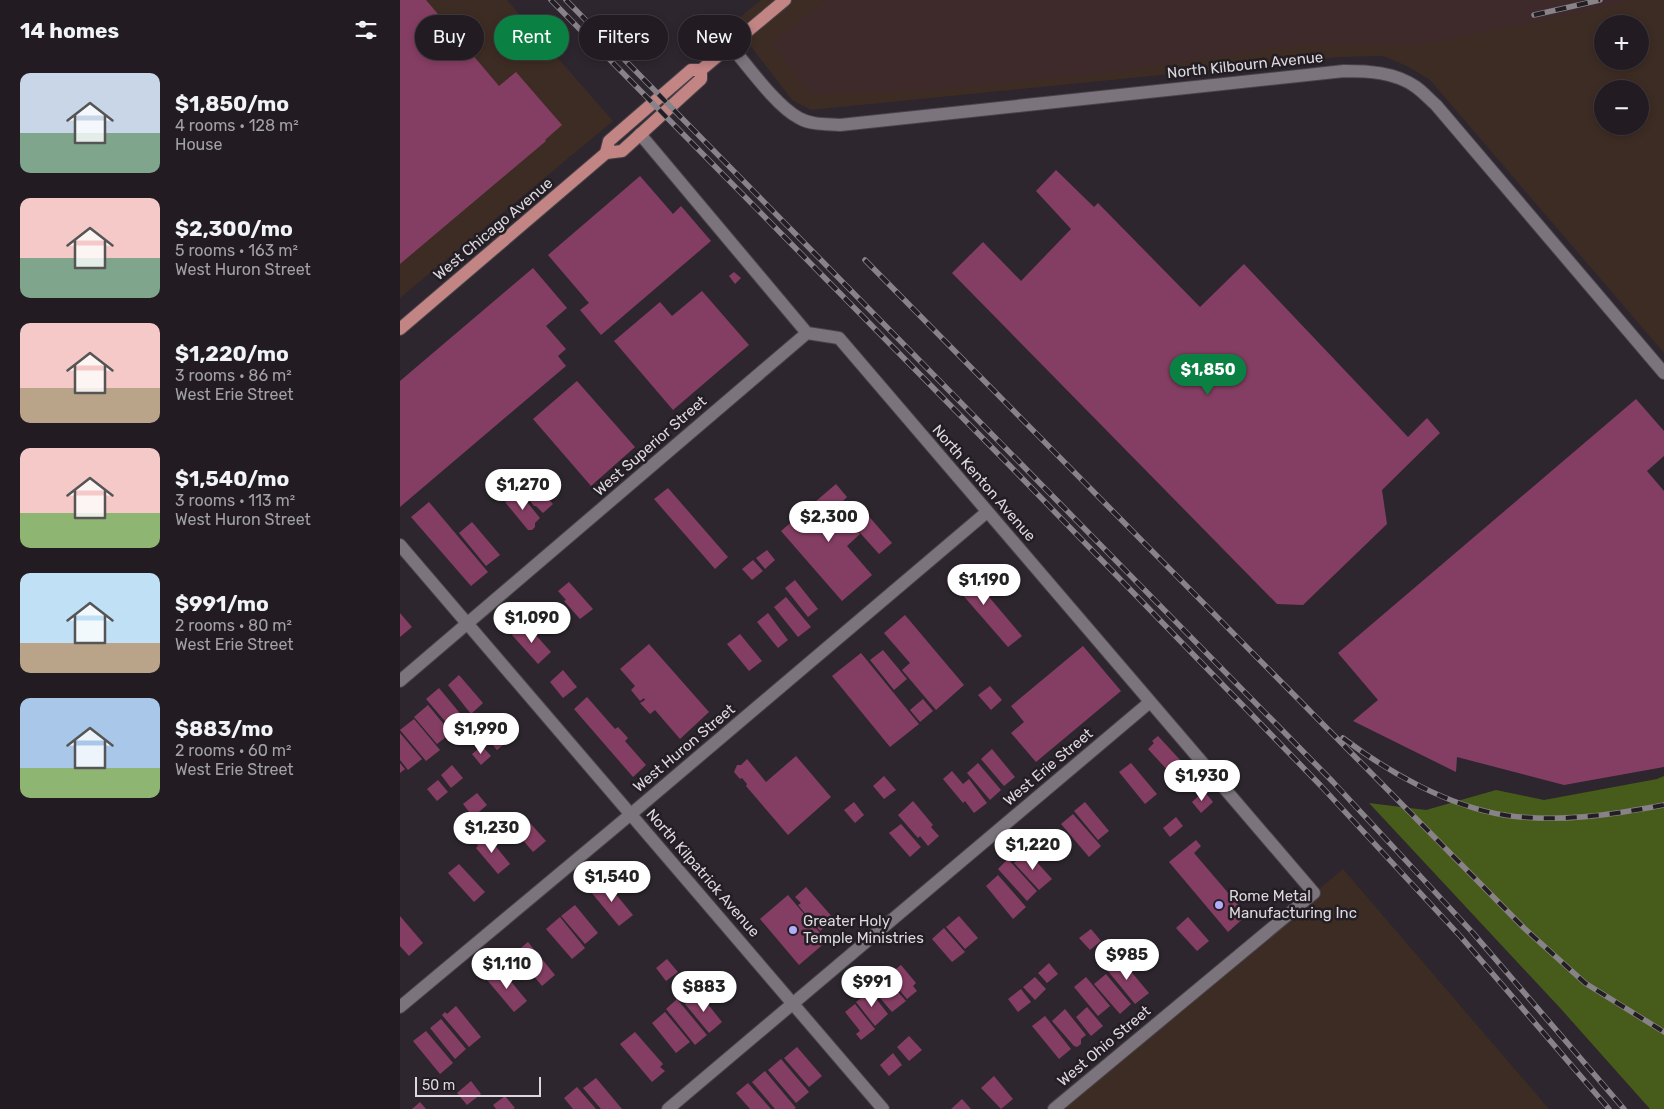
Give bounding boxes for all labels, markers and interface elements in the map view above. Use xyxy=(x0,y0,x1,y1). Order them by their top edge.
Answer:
chip: Buy xyxy=(415,15,484,60)
chip: Rent xyxy=(494,15,569,60)
chip: Filters xyxy=(579,15,668,60)
chip: New xyxy=(678,15,751,60)
map controls xyxy=(1594,15,1649,135)
button: + xyxy=(1594,15,1649,70)
icon: filters xyxy=(352,16,380,44)
text: 14 homes xyxy=(20,18,119,43)
street label: North Kilbourn Avenue xyxy=(1166,48,1324,82)
button: − xyxy=(1594,80,1649,135)
text: $1,850/mo xyxy=(175,91,289,116)
icon: home xyxy=(60,93,120,153)
text: 4 rooms · 128 m² xyxy=(175,116,299,135)
text: House xyxy=(175,135,222,154)
street label: West Chicago Avenue xyxy=(430,174,556,284)
text: $2,300/mo xyxy=(175,216,293,241)
icon: home xyxy=(60,218,120,278)
text: 5 rooms · 163 m² xyxy=(175,241,298,260)
text: West Huron Street xyxy=(175,260,311,279)
text: $1,220/mo xyxy=(175,341,289,366)
icon: home xyxy=(60,343,120,403)
pin: $1,850 xyxy=(1167,354,1249,396)
text: $1,850 xyxy=(1180,360,1236,379)
text: 3 rooms · 86 m² xyxy=(175,366,292,385)
text: West Erie Street xyxy=(175,385,294,404)
street label: West Superior Street xyxy=(590,392,710,500)
street label: North Kenton Avenue xyxy=(928,421,1040,545)
text: $1,540/mo xyxy=(175,466,289,491)
icon: home xyxy=(60,468,120,528)
pin: $1,270 xyxy=(482,468,564,511)
text: $1,270 xyxy=(496,475,550,494)
text: 3 rooms · 113 m² xyxy=(175,491,295,510)
pin: $2,300 xyxy=(788,500,870,543)
text: $2,300 xyxy=(800,507,858,526)
text: West Huron Street xyxy=(175,510,311,529)
pin: $1,190 xyxy=(943,564,1025,606)
text: $1,190 xyxy=(958,570,1010,589)
text: $991/mo xyxy=(175,591,269,616)
icon: home xyxy=(60,593,120,653)
pin: $1,090 xyxy=(491,602,573,644)
text: $1,090 xyxy=(505,608,560,627)
text: 2 rooms · 80 m² xyxy=(175,616,292,635)
text: West Erie Street xyxy=(175,635,294,654)
street label: West Huron Street xyxy=(629,700,739,796)
pin: $1,990 xyxy=(440,712,522,755)
text: $883/mo xyxy=(175,716,273,741)
icon: home xyxy=(60,718,120,778)
text: $1,990 xyxy=(454,719,508,738)
street label: West Erie Street xyxy=(1000,724,1096,810)
text: 2 rooms · 60 m² xyxy=(175,741,292,760)
text: West Erie Street xyxy=(175,760,294,779)
pin: $1,930 xyxy=(1161,760,1243,802)
text: $1,930 xyxy=(1175,766,1229,785)
street label: North Kilpatrick Avenue xyxy=(642,805,764,941)
pin: $1,230 xyxy=(451,812,533,854)
text: $1,230 xyxy=(465,818,519,837)
pin: $1,220 xyxy=(992,828,1074,871)
text: $1,220 xyxy=(1006,835,1060,854)
pin: $1,540 xyxy=(571,860,653,903)
text: $1,540 xyxy=(584,867,640,886)
place label: Rome Metal Manufacturing Inc xyxy=(1229,887,1357,922)
marker: Rome Metal Manufacturing Inc xyxy=(1213,899,1225,911)
place label: Greater Holy Temple Ministries xyxy=(803,912,924,947)
marker: Greater Holy Temple Ministries xyxy=(787,924,799,936)
pin: $985 xyxy=(1097,938,1157,981)
text: $985 xyxy=(1106,945,1148,964)
pin: $1,110 xyxy=(466,948,548,990)
text: $1,110 xyxy=(483,954,531,973)
pin: $991 xyxy=(842,966,902,1008)
pin: $883 xyxy=(674,970,734,1013)
text: $991 xyxy=(852,972,892,991)
text: $883 xyxy=(683,977,725,996)
street label: West Ohio Street xyxy=(1054,1002,1154,1090)
scale bar xyxy=(415,1074,541,1097)
text: 50 m xyxy=(422,1077,455,1094)

